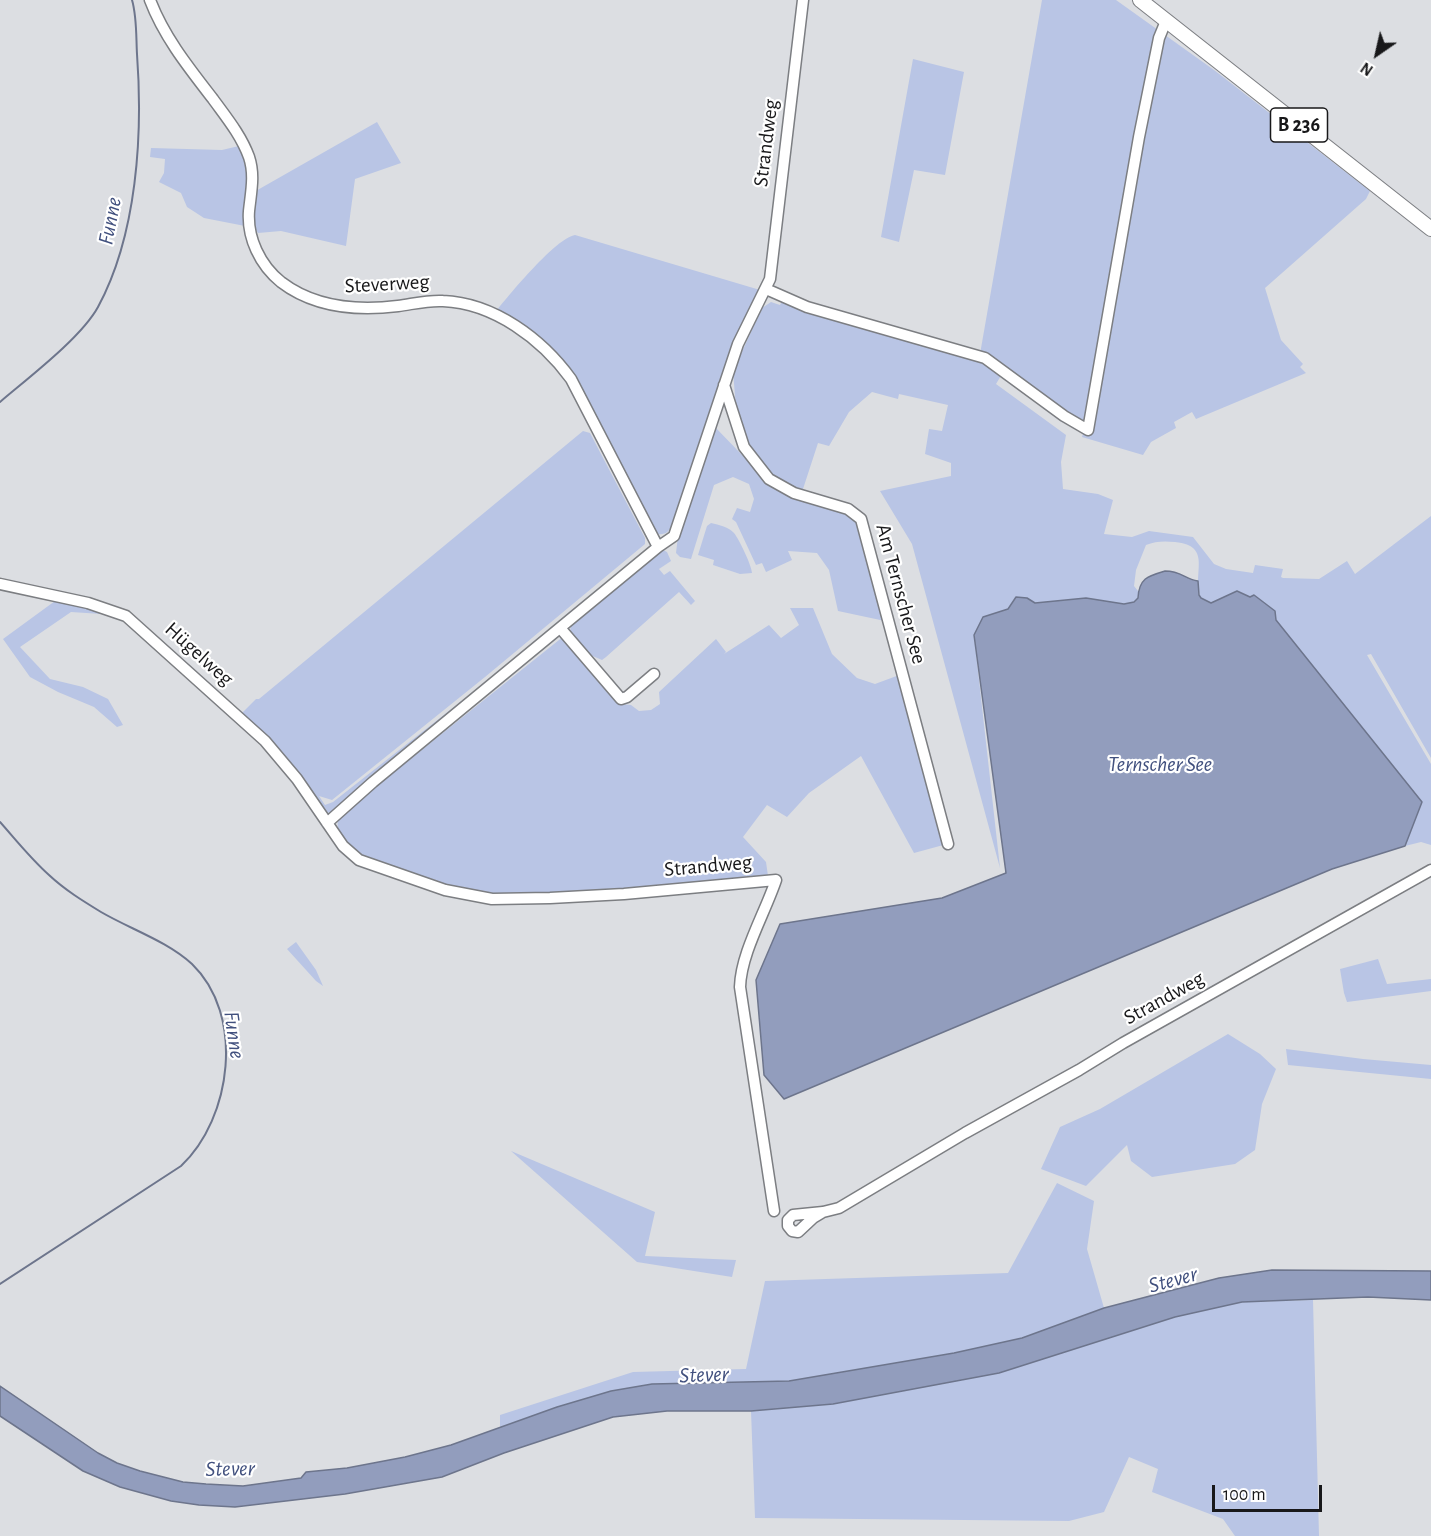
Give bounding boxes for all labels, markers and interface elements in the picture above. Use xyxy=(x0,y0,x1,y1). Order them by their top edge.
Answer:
north arrow xyxy=(1347,24,1407,84)
text: N xyxy=(1358,59,1376,79)
street label: Strandweg xyxy=(748,98,784,188)
road number: B 236 xyxy=(1270,108,1328,142)
water label: Funne xyxy=(92,195,128,247)
street label: Steverweg xyxy=(344,269,430,299)
street label: Am Ternscher See xyxy=(870,521,932,667)
street label: Hügelweg xyxy=(160,617,238,691)
water label: Ternscher See xyxy=(1108,751,1212,777)
street label: Strandweg xyxy=(663,850,753,882)
street label: Strandweg xyxy=(1119,966,1209,1030)
water label: Funne xyxy=(218,1010,250,1060)
water label: Stever xyxy=(1146,1261,1200,1299)
water label: Stever xyxy=(679,1361,729,1389)
water label: Stever xyxy=(205,1455,255,1483)
scale bar xyxy=(1215,1473,1324,1511)
text: 100 m xyxy=(1223,1486,1266,1504)

